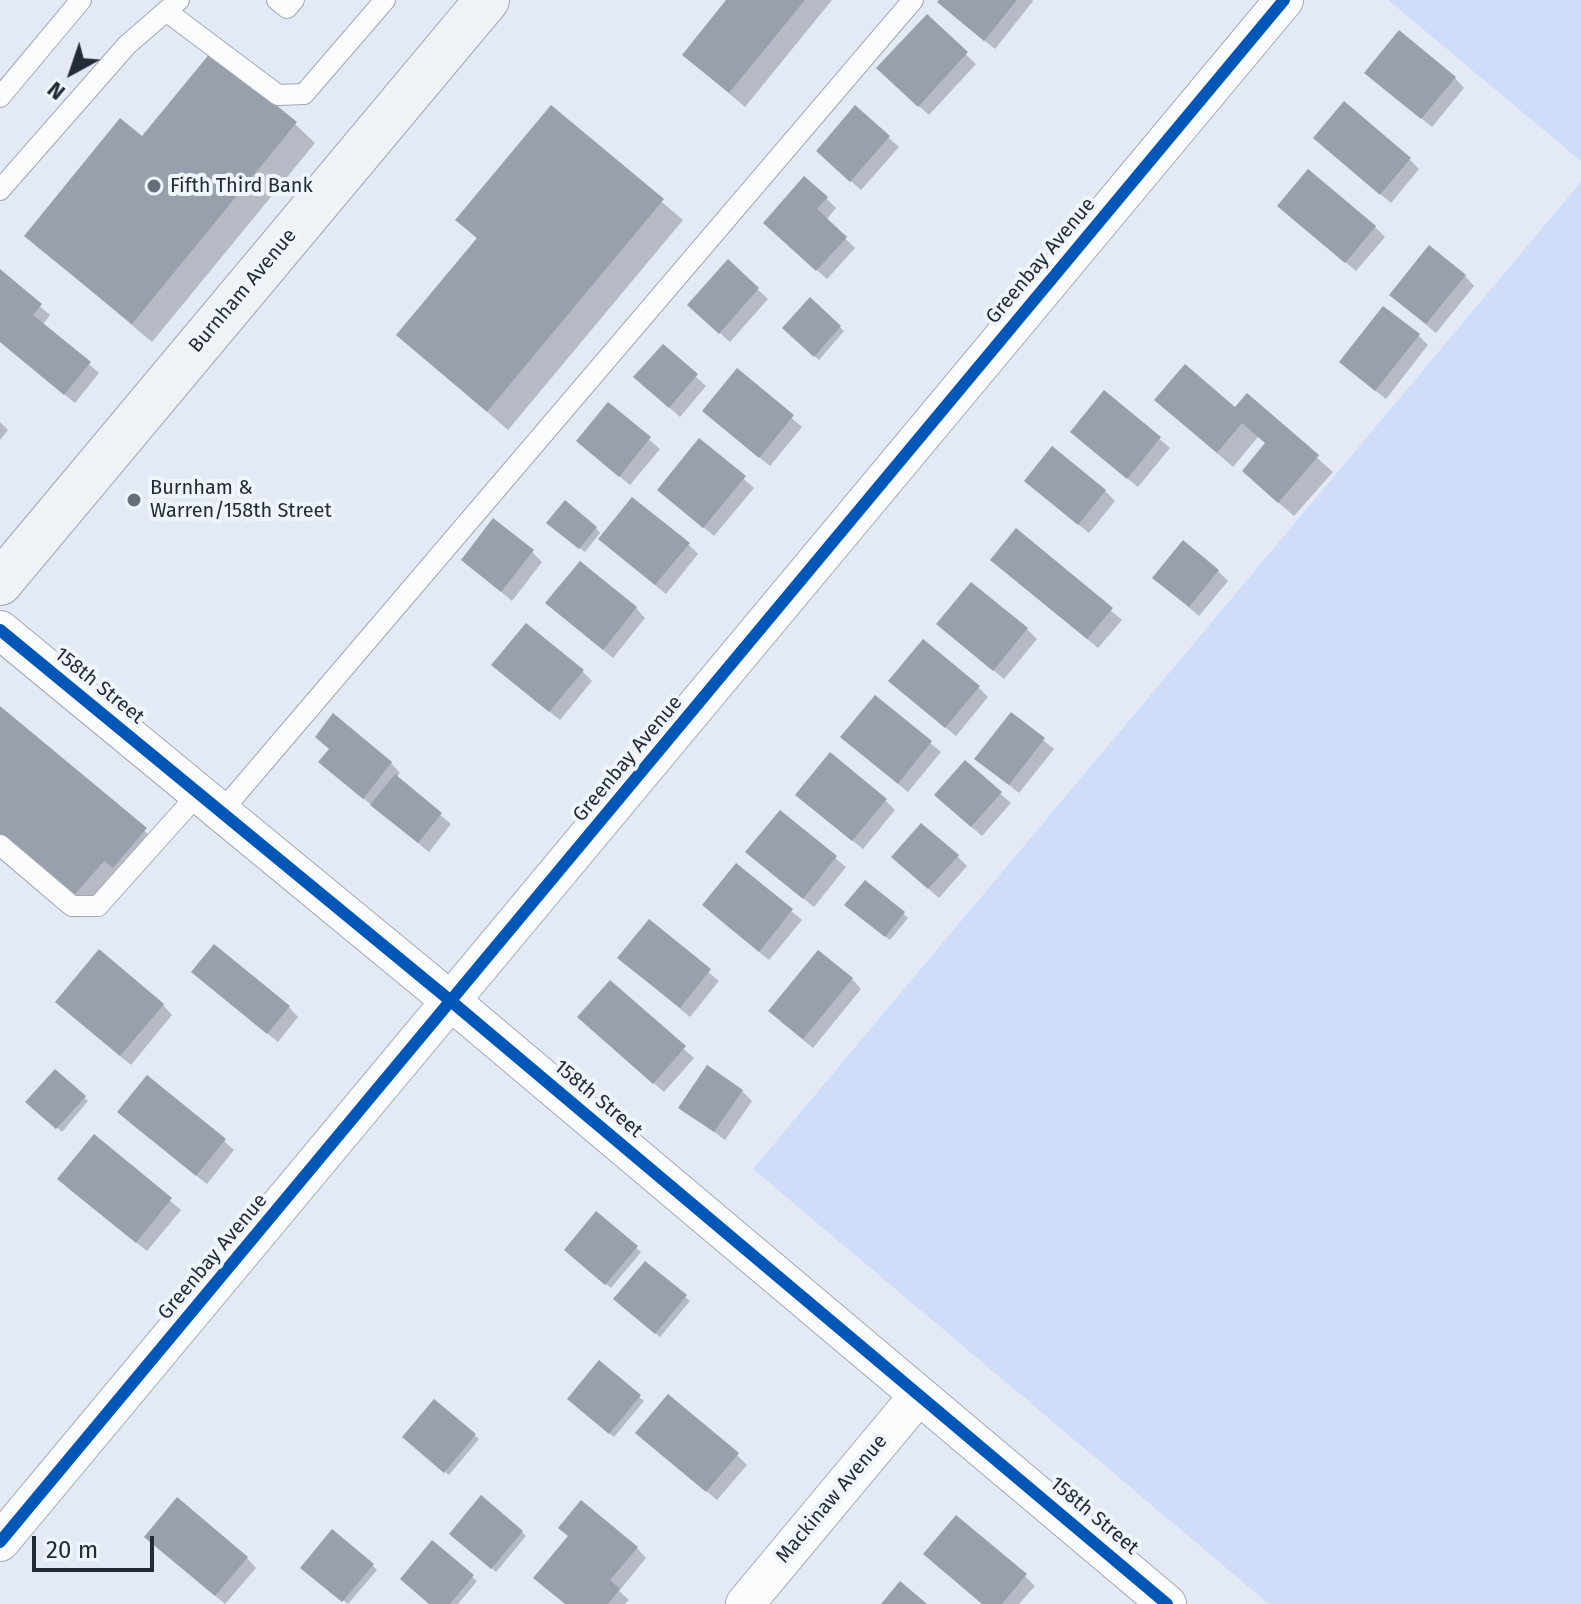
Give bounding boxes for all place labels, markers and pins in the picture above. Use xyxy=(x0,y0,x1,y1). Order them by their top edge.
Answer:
place label: Fifth Third Bank xyxy=(170,174,313,198)
marker: Fifth Third Bank xyxy=(145,177,163,195)
place label: Burnham & Warren/158th Street xyxy=(150,476,332,523)
marker: Burnham & Warren/158th Street xyxy=(125,491,143,509)

